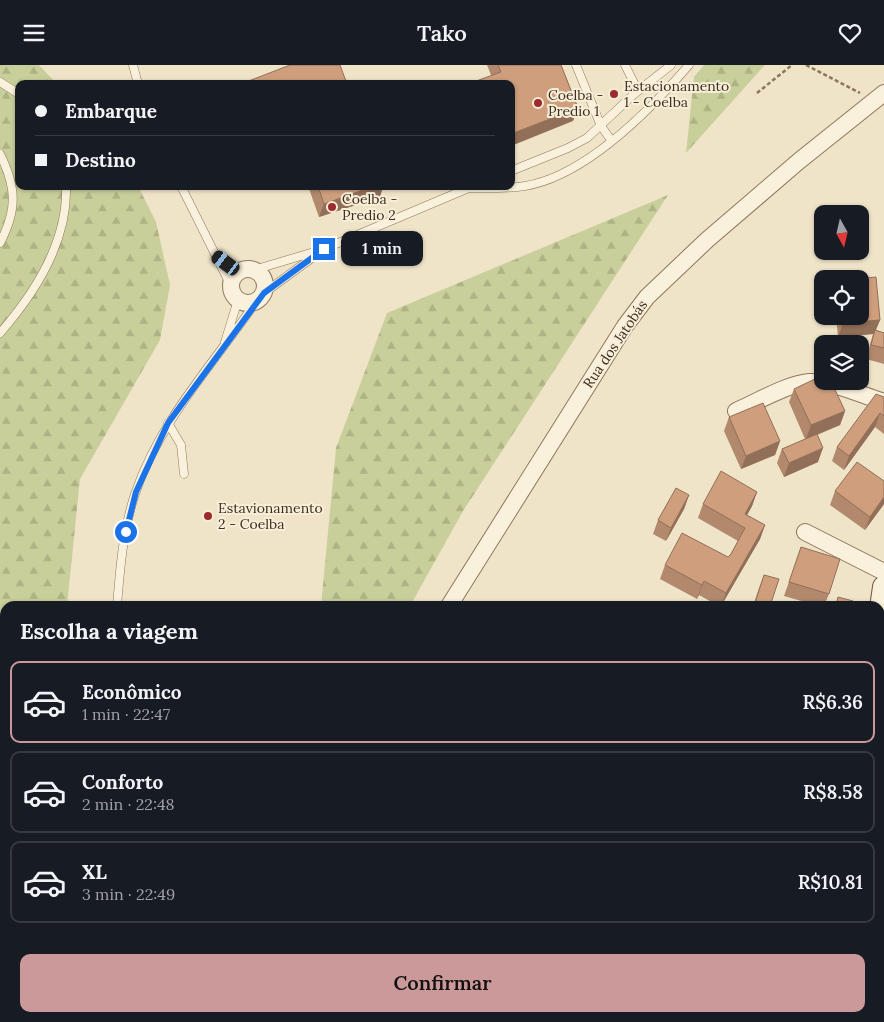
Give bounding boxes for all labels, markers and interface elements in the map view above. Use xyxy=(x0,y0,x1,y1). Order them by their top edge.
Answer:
icon: menu xyxy=(20,19,48,47)
text: Tako xyxy=(417,19,467,47)
icon: heart xyxy=(836,19,864,47)
place label: Estacionamento 1 - Coelba xyxy=(624,77,729,111)
place label: Coelba - Predio 1 xyxy=(548,86,603,120)
marker: Estacionamento 1 - Coelba xyxy=(608,88,620,100)
marker: Coelba - Predio 1 xyxy=(532,97,544,109)
text: Embarque xyxy=(65,99,157,123)
text: Destino xyxy=(65,148,136,172)
place label: Coelba - Predio 2 xyxy=(342,190,397,224)
marker: Coelba - Predio 2 xyxy=(326,201,338,213)
north arrow xyxy=(814,205,869,260)
map controls xyxy=(814,205,869,390)
callout: 1 min xyxy=(342,231,424,267)
route end xyxy=(313,238,335,260)
text: 1 min xyxy=(362,238,402,258)
car xyxy=(209,248,242,278)
button: locate xyxy=(814,270,869,325)
street label: Rua dos Jatobás xyxy=(579,297,651,391)
button: layers xyxy=(814,335,869,390)
place label: Estavionamento 2 - Coelba xyxy=(218,499,323,533)
marker: Estavionamento 2 - Coelba xyxy=(202,510,214,522)
route start xyxy=(115,521,137,543)
text: Escolha a viagem xyxy=(20,617,198,645)
icon: car xyxy=(22,680,67,725)
text: Econômico xyxy=(82,680,182,704)
text: R$6.36 xyxy=(803,690,863,714)
text: 1 min · 22:47 xyxy=(82,704,170,724)
icon: car xyxy=(22,770,67,815)
text: Conforto xyxy=(82,770,163,794)
text: R$8.58 xyxy=(803,780,863,804)
text: 2 min · 22:48 xyxy=(82,794,175,814)
icon: car xyxy=(22,860,67,905)
text: XL xyxy=(82,860,107,884)
text: R$10.81 xyxy=(798,870,863,894)
text: 3 min · 22:49 xyxy=(82,884,175,904)
button: Confirmar xyxy=(20,954,865,1012)

